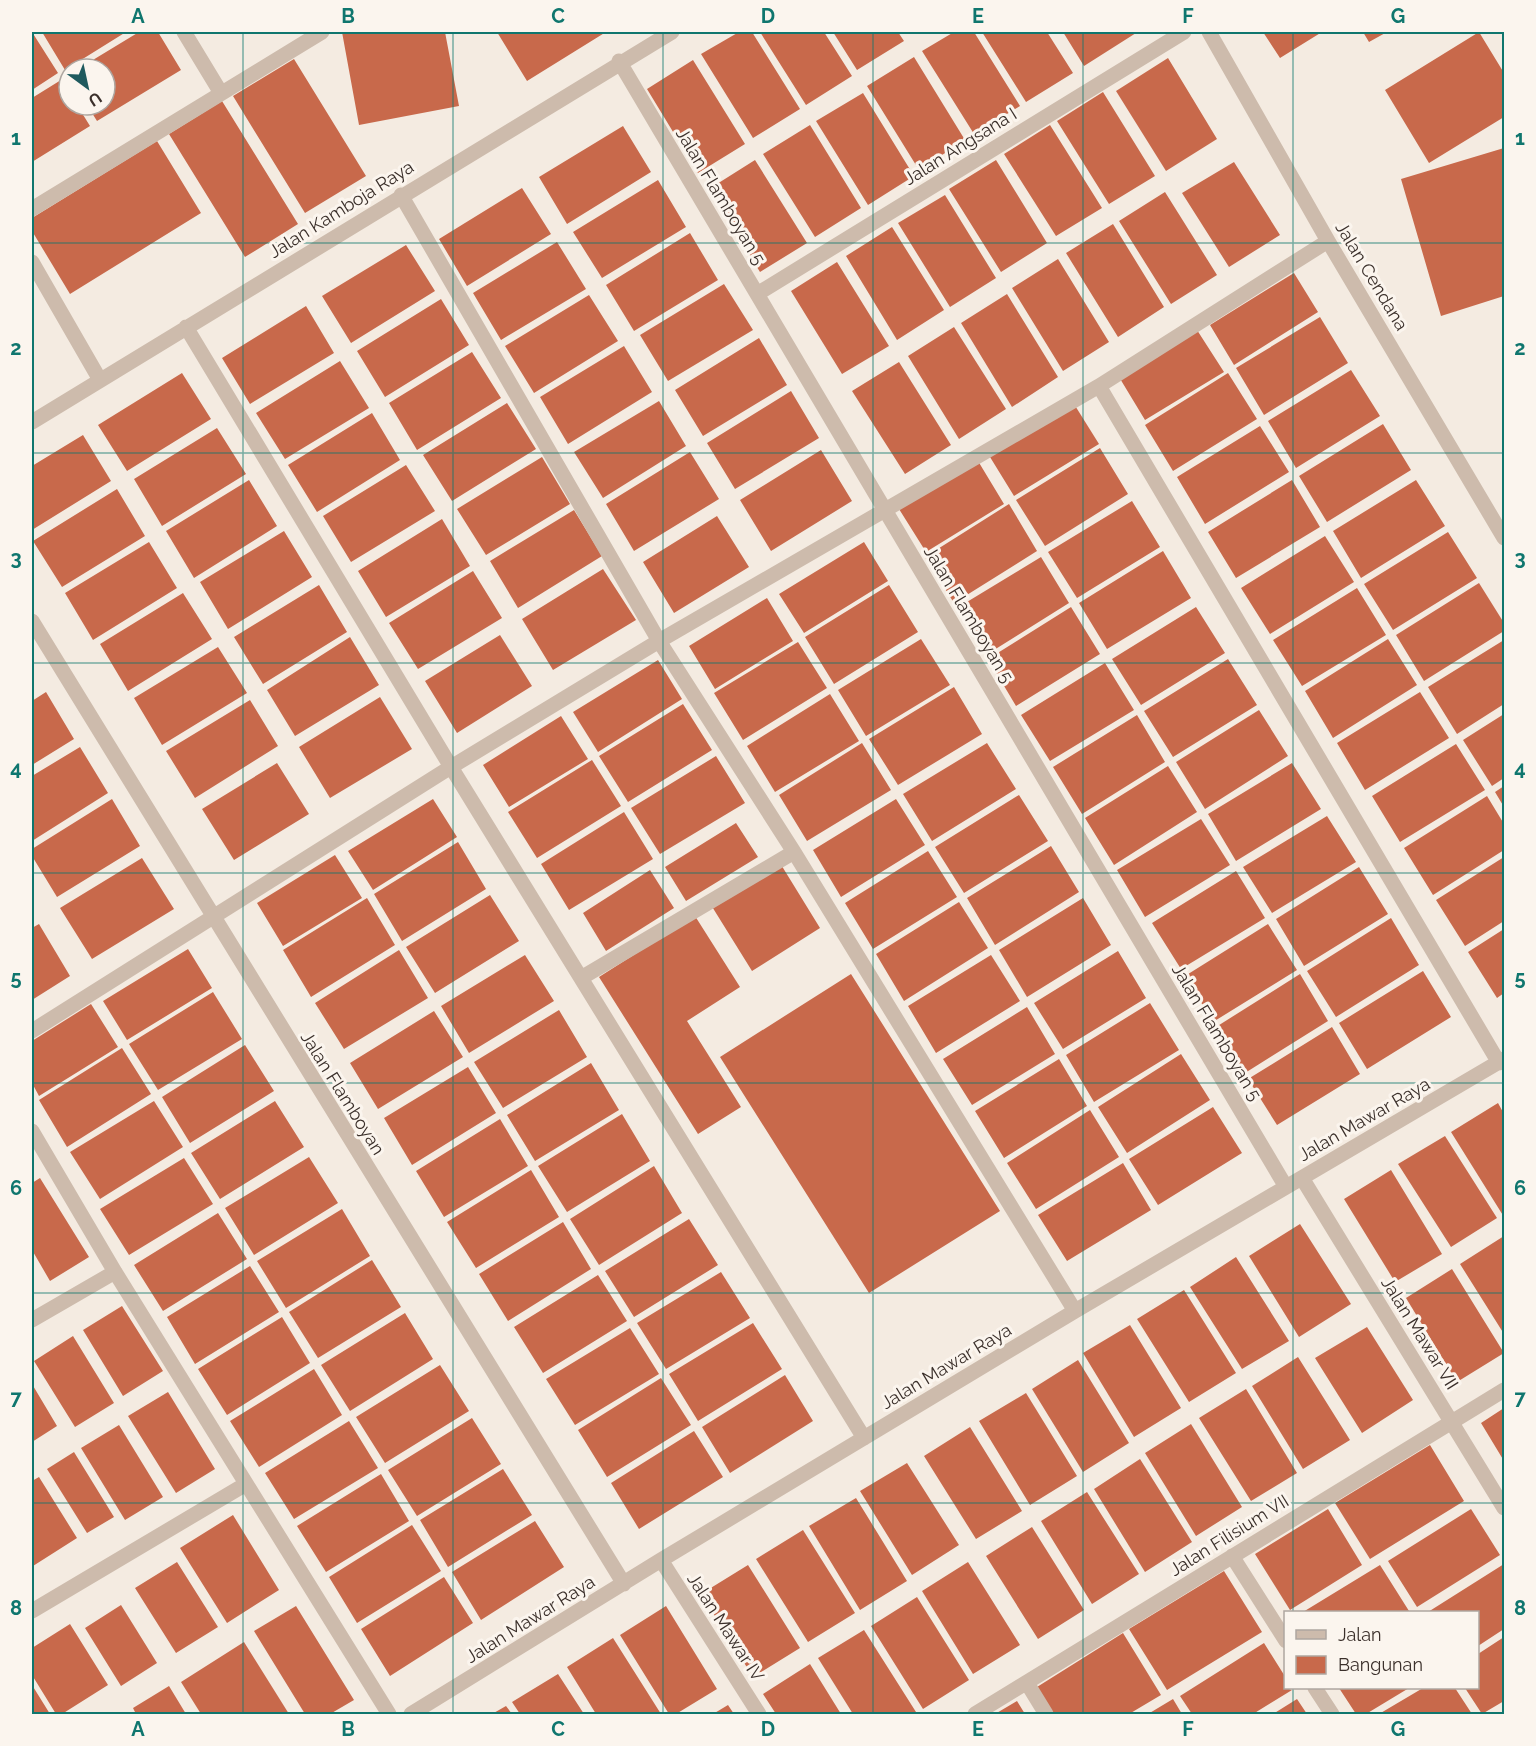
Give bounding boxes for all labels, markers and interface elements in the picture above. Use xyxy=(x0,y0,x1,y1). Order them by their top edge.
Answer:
text: A xyxy=(131,4,145,28)
text: B xyxy=(341,4,355,28)
text: C xyxy=(551,4,565,28)
text: D xyxy=(761,4,775,28)
text: E xyxy=(972,4,984,28)
text: F xyxy=(1182,4,1194,28)
text: G xyxy=(1391,4,1405,28)
north arrow xyxy=(57,57,117,117)
text: U xyxy=(85,88,105,110)
street label: Jalan Angsana I xyxy=(900,103,1020,189)
street label: Jalan Flamboyan 5 xyxy=(672,124,770,268)
text: 1 xyxy=(11,126,21,150)
text: 1 xyxy=(1515,126,1525,150)
street label: Jalan Kamboja Raya xyxy=(265,156,417,262)
street label: Jalan Cendana xyxy=(1331,218,1413,334)
text: 2 xyxy=(10,336,22,360)
text: 2 xyxy=(1514,336,1526,360)
street label: Jalan Flamboyan 5 xyxy=(920,542,1018,686)
text: 3 xyxy=(10,546,22,570)
text: 3 xyxy=(1514,546,1526,570)
text: 4 xyxy=(10,756,22,780)
text: 4 xyxy=(1514,756,1526,780)
street label: Jalan Flamboyan 5 xyxy=(1168,960,1266,1104)
text: 5 xyxy=(10,966,22,990)
text: 5 xyxy=(1514,966,1526,990)
street label: Jalan Flamboyan xyxy=(297,1028,389,1158)
street label: Jalan Mawar Raya xyxy=(1294,1073,1434,1165)
text: 6 xyxy=(10,1176,22,1200)
text: 6 xyxy=(1514,1176,1526,1200)
street label: Jalan Mawar VII xyxy=(1377,1273,1463,1393)
street label: Jalan Mawar Raya xyxy=(877,1319,1015,1413)
text: 7 xyxy=(10,1386,22,1410)
text: 7 xyxy=(1514,1386,1526,1410)
street label: Jalan Filisium VII xyxy=(1166,1490,1292,1580)
street label: Jalan Mawar IV xyxy=(683,1569,769,1685)
street label: Jalan Mawar Raya xyxy=(461,1571,599,1667)
text: 8 xyxy=(10,1596,22,1620)
text: 8 xyxy=(1514,1596,1526,1620)
legend xyxy=(1284,1611,1479,1689)
text: Jalan xyxy=(1338,1624,1382,1645)
text: Bangunan xyxy=(1338,1654,1423,1675)
text: A xyxy=(131,1717,145,1741)
text: B xyxy=(341,1717,355,1741)
text: C xyxy=(551,1717,565,1741)
text: D xyxy=(761,1717,775,1741)
text: E xyxy=(972,1717,984,1741)
text: F xyxy=(1182,1717,1194,1741)
text: G xyxy=(1391,1717,1405,1741)

